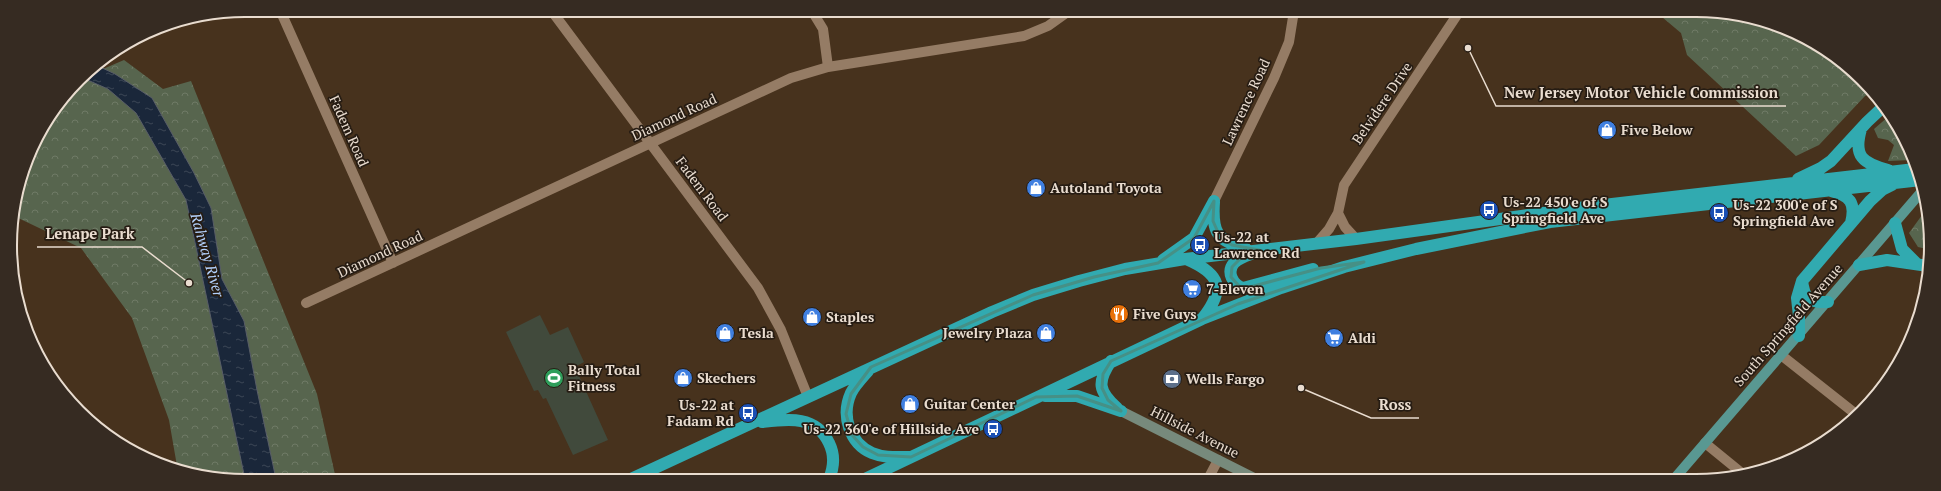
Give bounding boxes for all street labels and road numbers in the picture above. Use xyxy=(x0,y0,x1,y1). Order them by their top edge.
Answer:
street label: Lawrence Road xyxy=(1217,55,1274,148)
street label: Belvidere Drive xyxy=(1347,58,1416,147)
street label: Diamond Road xyxy=(628,88,720,145)
street label: Fadem Road xyxy=(325,92,374,170)
street label: Fadem Road xyxy=(672,153,733,225)
street label: Diamond Road xyxy=(334,225,426,282)
street label: South Springfield Avenue xyxy=(1729,259,1846,390)
street label: Hillside Avenue xyxy=(1148,401,1243,462)

